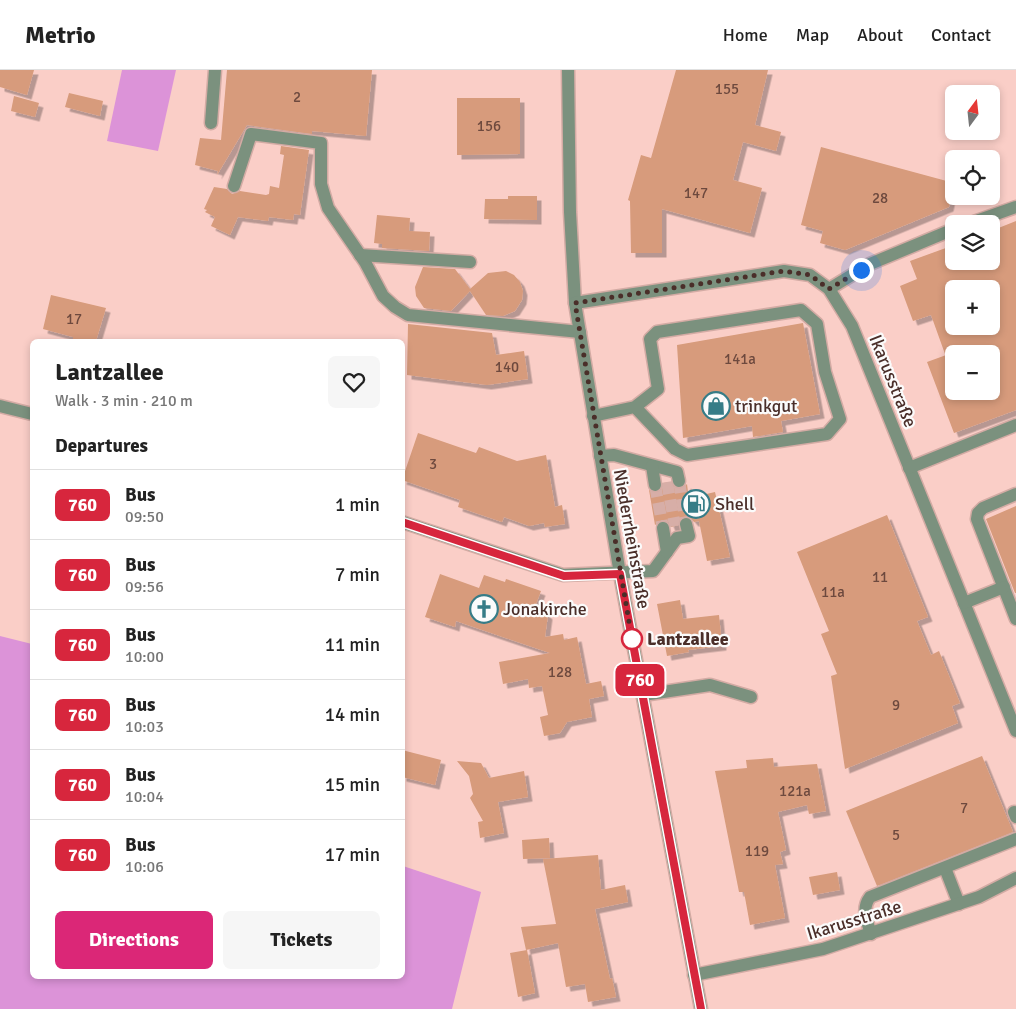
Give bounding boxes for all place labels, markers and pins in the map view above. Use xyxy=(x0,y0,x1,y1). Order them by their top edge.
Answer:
shop icon: trinkgut xyxy=(701,391,731,421)
place label: trinkgut xyxy=(735,395,797,417)
fuel station icon: Shell xyxy=(681,489,711,519)
place label: Shell xyxy=(715,493,754,515)
church icon: Jonakirche xyxy=(469,594,499,624)
place label: Jonakirche xyxy=(503,598,587,620)
marker: Lantzallee xyxy=(621,628,643,650)
place label: Lantzallee xyxy=(647,628,729,650)

